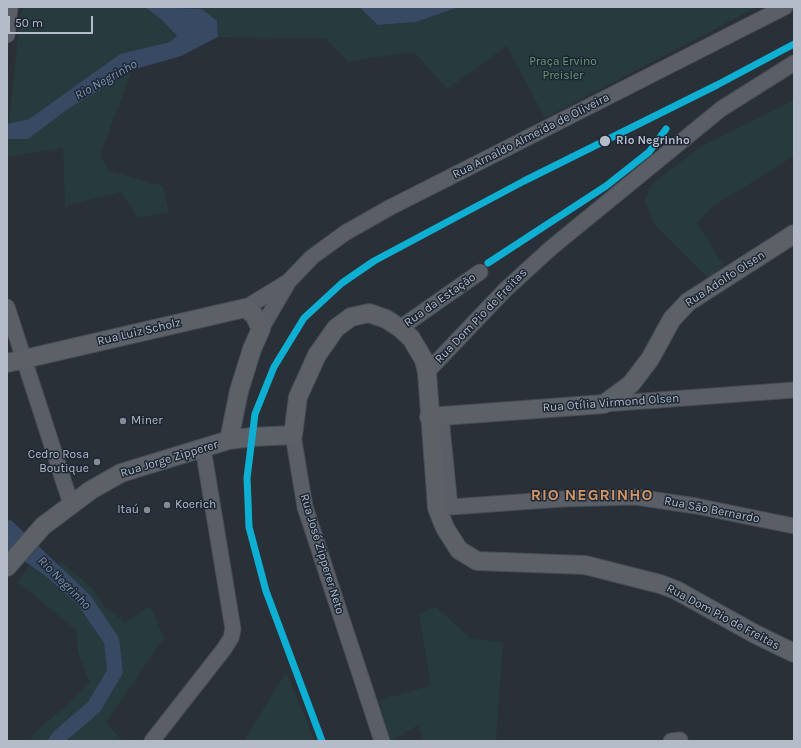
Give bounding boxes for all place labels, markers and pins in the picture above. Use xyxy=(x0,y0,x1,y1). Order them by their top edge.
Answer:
marker: Rio Negrinho xyxy=(598,134,612,148)
place label: Rio Negrinho xyxy=(616,134,690,148)
place label: Miner xyxy=(131,414,162,428)
marker: Miner xyxy=(118,416,128,426)
place label: Cedro Rosa Boutique xyxy=(28,448,89,476)
marker: Cedro Rosa Boutique xyxy=(92,457,102,467)
place label: Koerich xyxy=(175,498,216,512)
marker: Koerich xyxy=(162,500,172,510)
place label: Itaú xyxy=(117,503,139,517)
marker: Itaú xyxy=(142,505,152,515)

